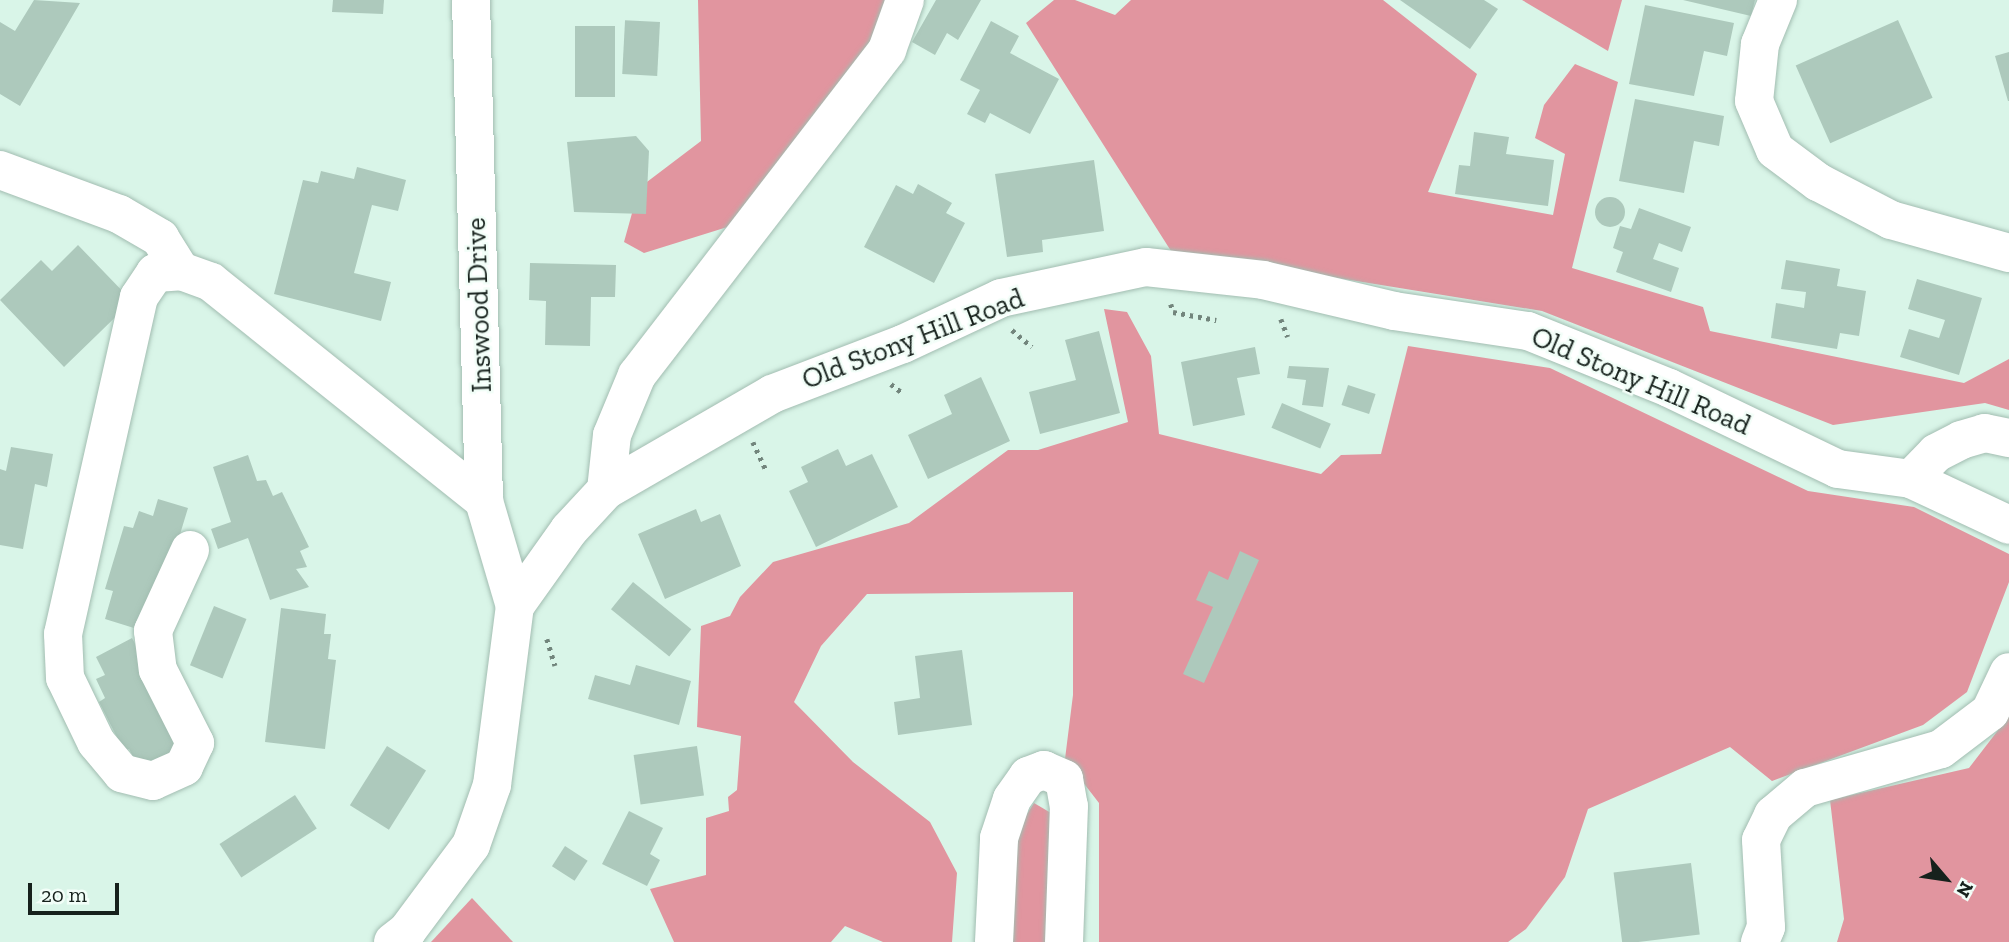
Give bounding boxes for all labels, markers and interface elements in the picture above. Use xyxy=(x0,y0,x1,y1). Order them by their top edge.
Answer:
street label: Inswood Drive xyxy=(459,217,499,393)
street label: Old Stony Hill Road xyxy=(797,281,1029,397)
street label: Old Stony Hill Road xyxy=(1526,320,1756,442)
north arrow xyxy=(1911,844,1981,914)
scale bar xyxy=(32,869,122,913)
text: N xyxy=(1951,878,1978,901)
text: 20 m xyxy=(41,882,87,907)

